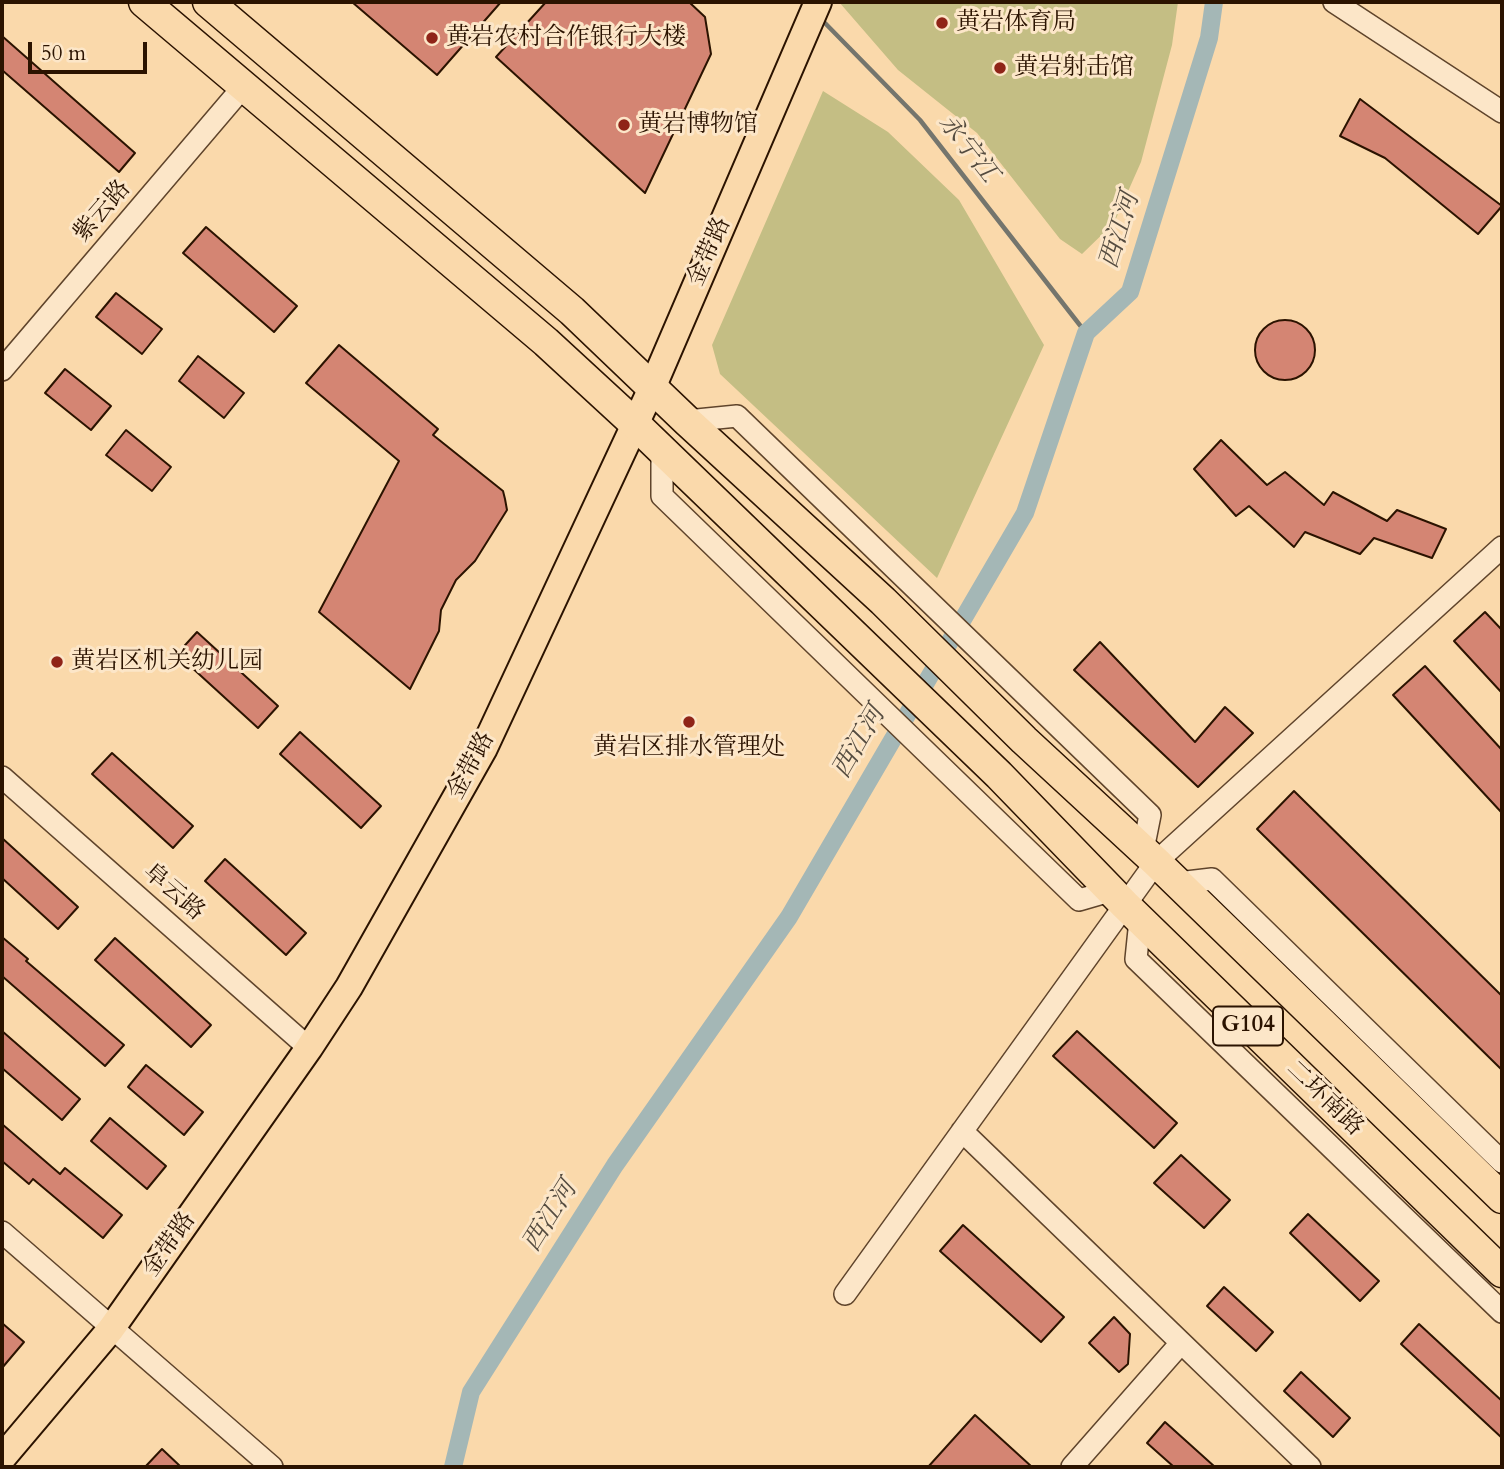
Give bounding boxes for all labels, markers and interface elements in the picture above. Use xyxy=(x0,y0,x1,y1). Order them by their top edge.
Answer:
place label: 黄岩体育局 xyxy=(956,9,1076,37)
marker: 黄岩体育局 xyxy=(934,15,950,31)
place label: 黄岩农村合作银行大楼 xyxy=(446,24,686,52)
scale bar xyxy=(32,28,150,72)
marker: 黄岩农村合作银行大楼 xyxy=(424,30,440,46)
text: 50 m xyxy=(41,39,86,68)
place label: 黄岩射击馆 xyxy=(1014,54,1134,82)
marker: 黄岩射击馆 xyxy=(992,60,1008,76)
water label: 永宁江 xyxy=(931,109,1003,189)
place label: 黄岩博物馆 xyxy=(638,111,758,139)
marker: 黄岩博物馆 xyxy=(616,117,632,133)
street label: 紫云路 xyxy=(69,175,137,249)
water label: 西江河 xyxy=(1095,189,1147,273)
street label: 金带路 xyxy=(682,213,738,291)
place label: 黄岩区机关幼儿园 xyxy=(71,648,263,676)
marker: 黄岩区机关幼儿园 xyxy=(49,654,65,670)
water label: 西江河 xyxy=(827,701,893,785)
marker: 黄岩区排水管理处 xyxy=(681,714,697,730)
street label: 金带路 xyxy=(442,727,502,805)
place label: 黄岩区排水管理处 xyxy=(593,734,785,762)
street label: 阜云路 xyxy=(136,859,210,927)
road number: G104 xyxy=(1213,1007,1283,1046)
street label: 二环南路 xyxy=(1279,1055,1369,1143)
water label: 西江河 xyxy=(517,1176,585,1258)
street label: 金带路 xyxy=(138,1207,202,1283)

